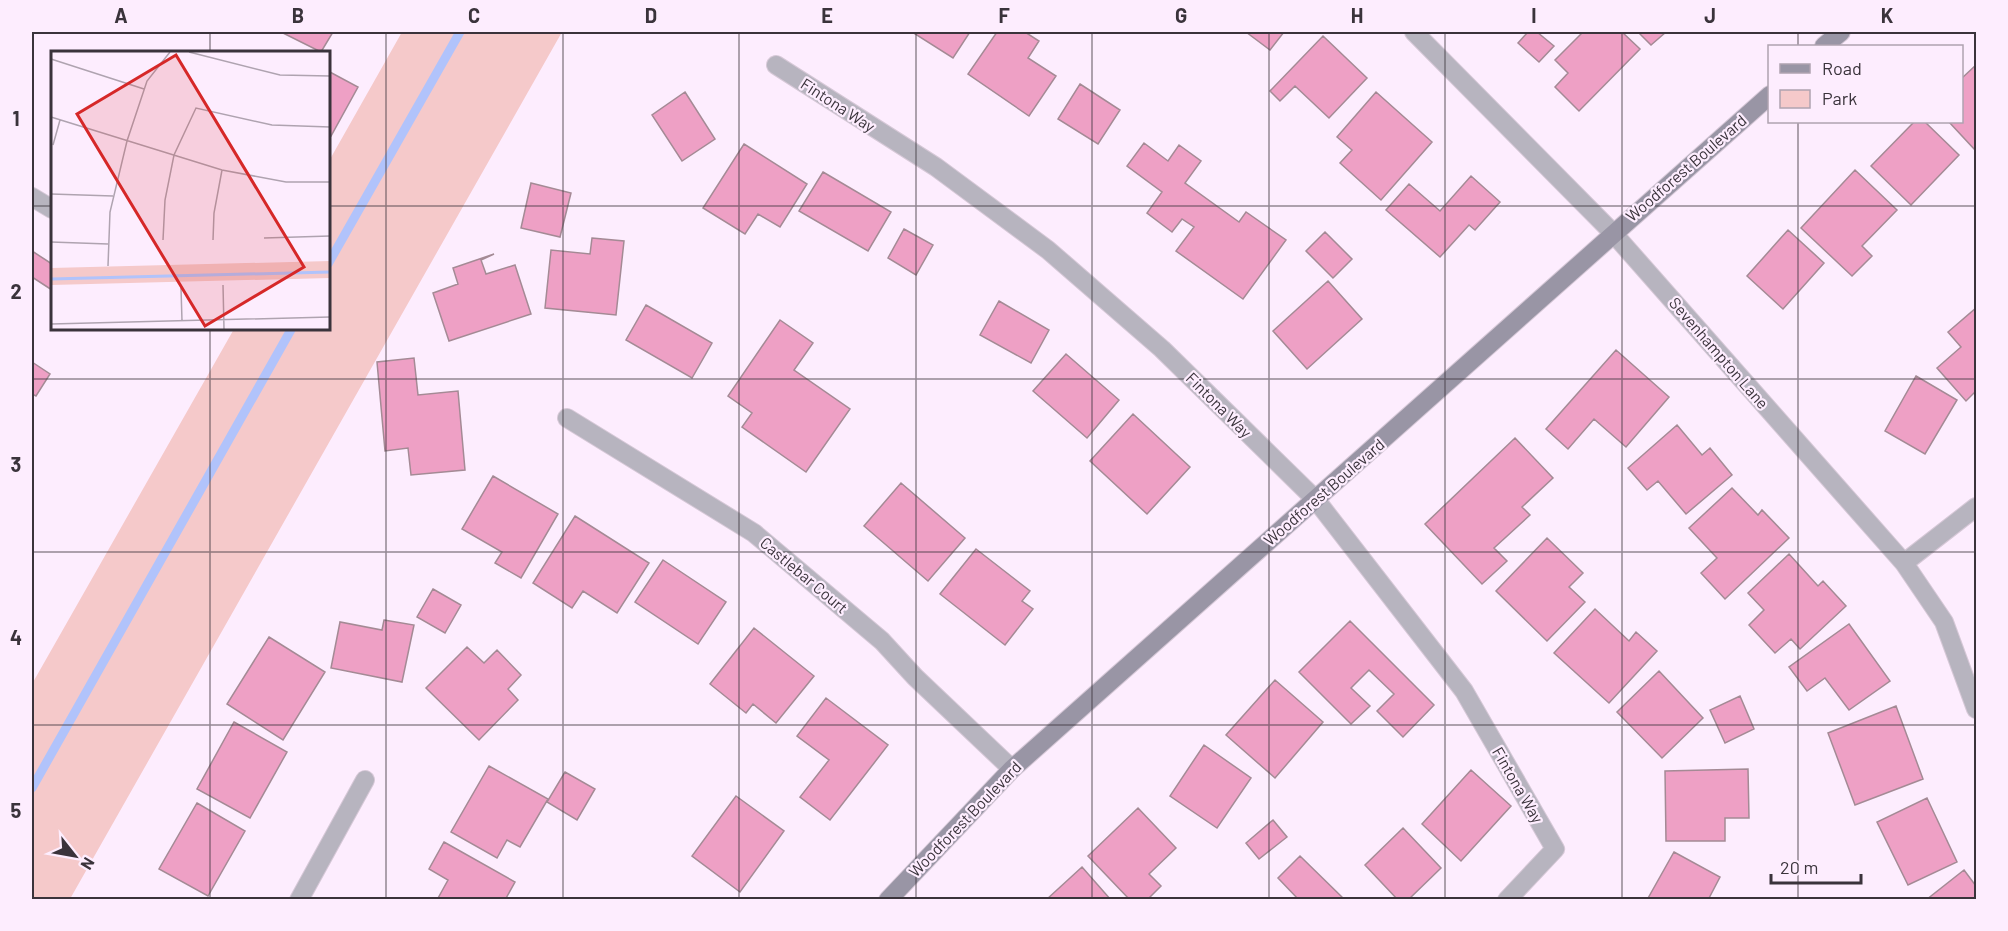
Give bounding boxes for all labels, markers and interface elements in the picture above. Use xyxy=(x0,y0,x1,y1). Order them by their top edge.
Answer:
text: A xyxy=(114,3,128,27)
text: B xyxy=(292,3,304,27)
text: C xyxy=(468,3,480,27)
text: D xyxy=(645,3,657,27)
text: E xyxy=(821,3,833,27)
text: F xyxy=(998,3,1010,27)
text: G xyxy=(1175,3,1187,27)
text: H xyxy=(1351,3,1363,27)
text: I xyxy=(1531,3,1537,27)
text: J xyxy=(1704,3,1716,27)
text: K xyxy=(1881,3,1894,27)
legend xyxy=(1768,45,1963,123)
inset map xyxy=(51,51,330,330)
text: Road xyxy=(1822,57,1862,79)
street label: Fintona Way xyxy=(798,74,880,136)
text: Park xyxy=(1822,87,1857,109)
text: 1 xyxy=(12,106,20,130)
street label: Woodforest Boulevard xyxy=(1622,110,1750,225)
text: 2 xyxy=(10,279,22,303)
street label: Sevenhampton Lane xyxy=(1666,293,1773,412)
street label: Fintona Way xyxy=(1183,368,1257,442)
street label: Woodforest Boulevard xyxy=(1260,434,1388,549)
text: 3 xyxy=(11,452,21,476)
street label: Castlebar Court xyxy=(757,533,852,617)
text: 4 xyxy=(10,625,22,649)
street label: Fintona Way xyxy=(1489,743,1548,827)
street label: Woodforest Boulevard xyxy=(905,757,1025,880)
text: 5 xyxy=(11,798,22,822)
north arrow xyxy=(45,826,105,886)
scale bar xyxy=(1771,847,1861,885)
text: N xyxy=(77,855,99,873)
text: 20 m xyxy=(1780,856,1818,878)

